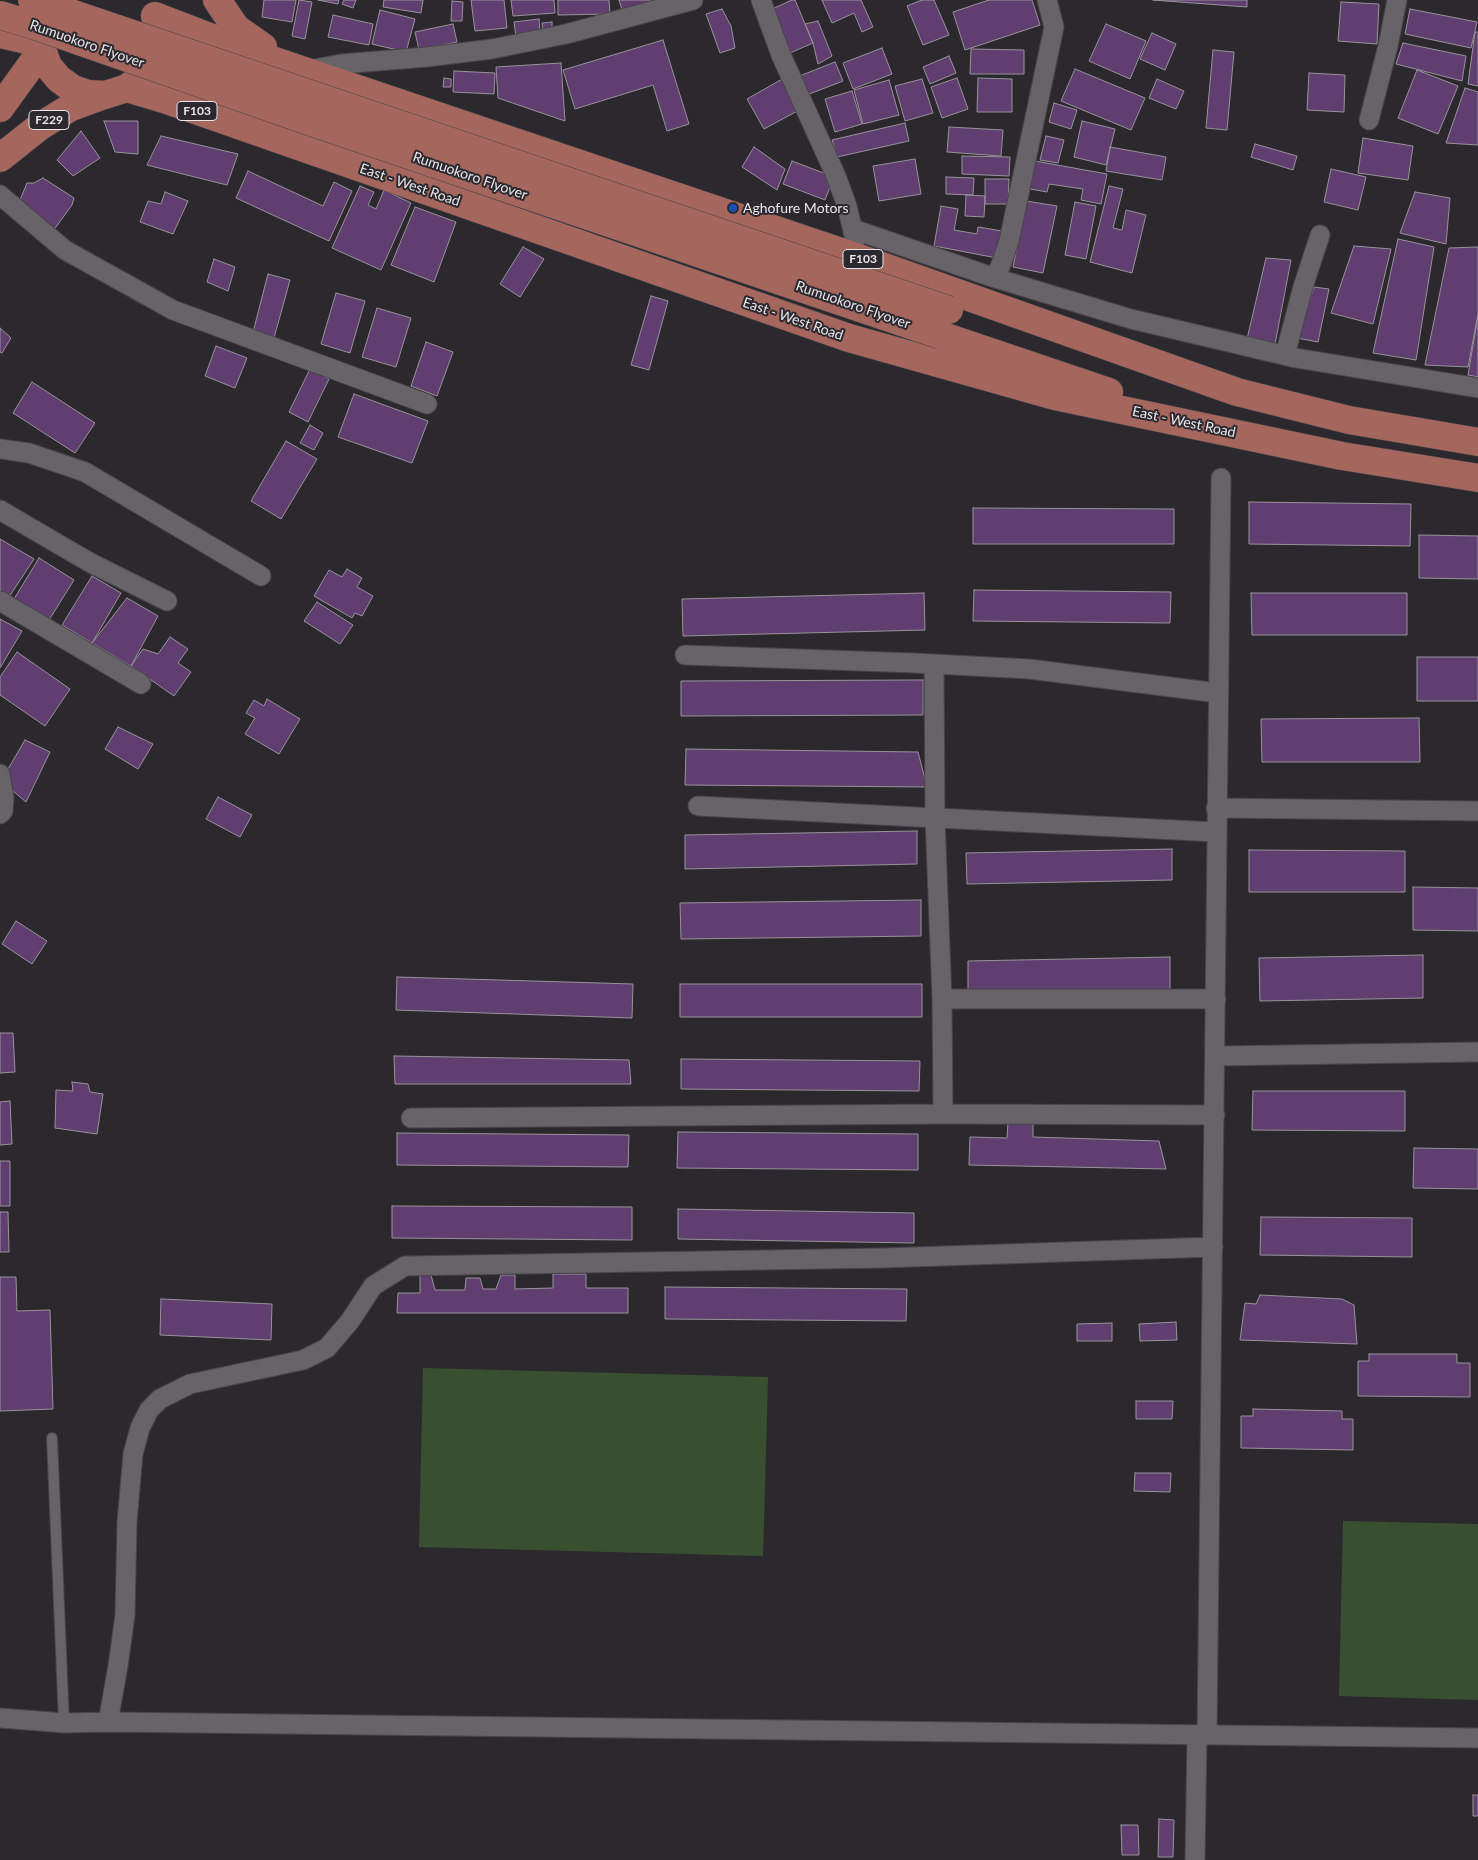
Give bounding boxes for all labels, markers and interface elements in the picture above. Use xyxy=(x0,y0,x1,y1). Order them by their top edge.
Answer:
street label: Rumuokoro Flyover xyxy=(28,17,146,71)
road number: F103 xyxy=(177,102,217,120)
road number: F229 xyxy=(29,110,69,130)
street label: Rumuokoro Flyover xyxy=(411,149,529,203)
street label: East - West Road xyxy=(358,160,462,210)
place label: Aghofure Motors xyxy=(743,200,848,216)
marker: Aghofure Motors xyxy=(727,202,739,214)
road number: F103 xyxy=(843,250,883,268)
street label: Rumuokoro Flyover xyxy=(794,278,912,332)
street label: East - West Road xyxy=(741,294,845,344)
street label: East - West Road xyxy=(1131,403,1237,441)

